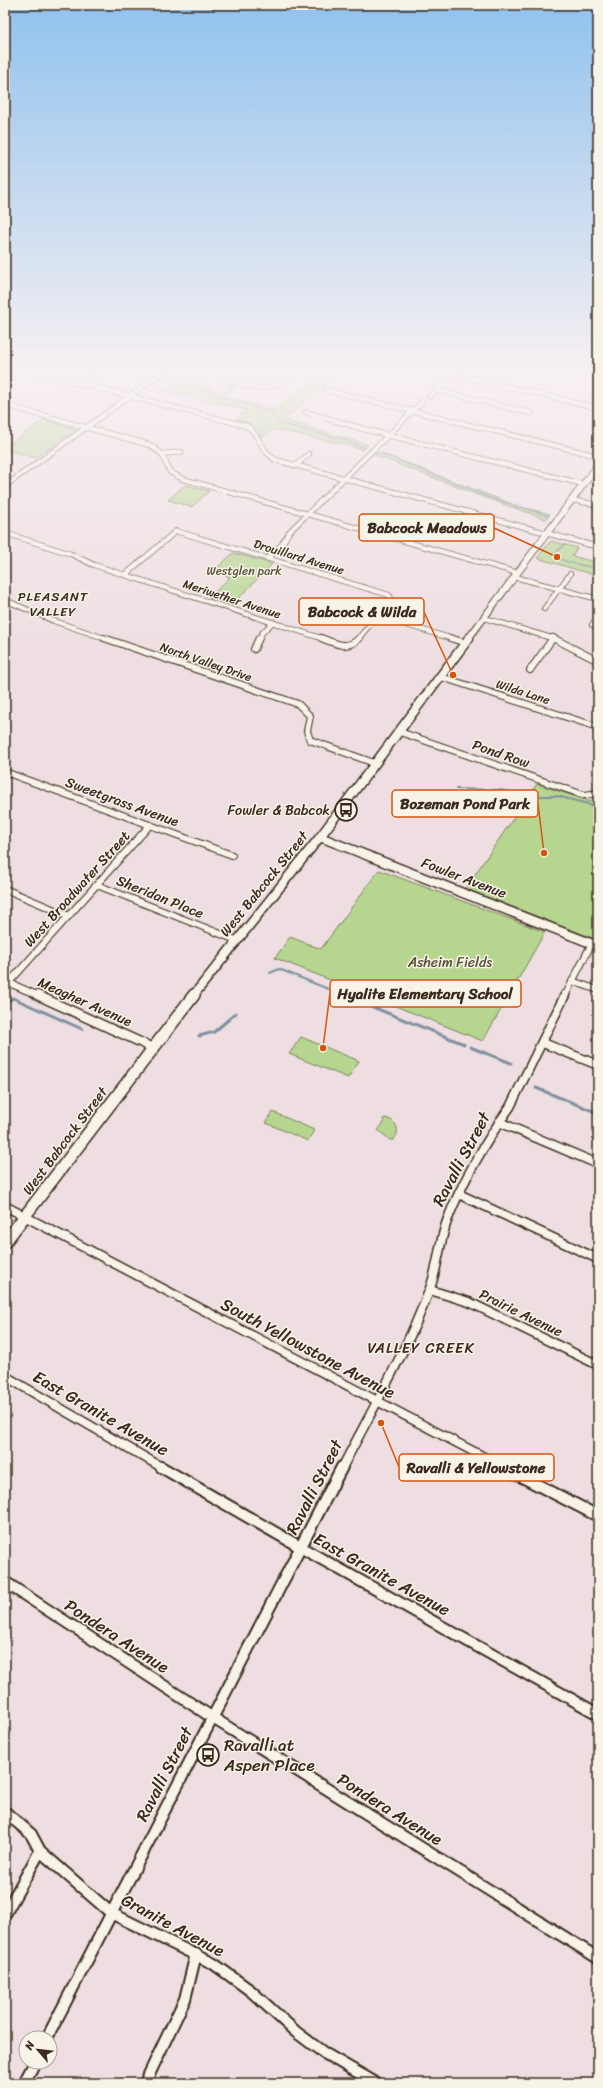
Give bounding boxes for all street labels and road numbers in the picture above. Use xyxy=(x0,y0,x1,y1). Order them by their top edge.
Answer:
street label: Drouillard Avenue xyxy=(251,533,347,581)
street label: Meriwether Avenue xyxy=(180,573,284,625)
street label: North Valley Drive xyxy=(157,636,255,688)
street label: Wilda Lane xyxy=(493,673,553,711)
street label: Pond Row xyxy=(469,733,533,776)
street label: Sweetgrass Avenue xyxy=(62,770,183,834)
street label: West Babcock Street xyxy=(213,824,316,943)
street label: West Broadwater Street xyxy=(18,825,136,953)
street label: Fowler Avenue xyxy=(418,850,510,906)
street label: Sheridan Place xyxy=(113,868,207,926)
street label: Meagher Avenue xyxy=(34,970,136,1034)
street label: West Babcock Street xyxy=(16,1080,115,1201)
street label: Ravalli Street xyxy=(423,1105,499,1212)
street label: Prairie Avenue xyxy=(475,1282,567,1344)
street label: South Yellowstone Avenue xyxy=(215,1289,401,1407)
street label: East Granite Avenue xyxy=(27,1362,175,1464)
street label: Ravalli Street xyxy=(277,1433,351,1540)
street label: East Granite Avenue xyxy=(308,1524,456,1624)
street label: Pondera Avenue xyxy=(59,1591,175,1681)
street label: Ravalli Street xyxy=(127,1720,201,1827)
street label: Pondera Avenue xyxy=(331,1764,449,1854)
street label: Granite Avenue xyxy=(116,1885,230,1965)

